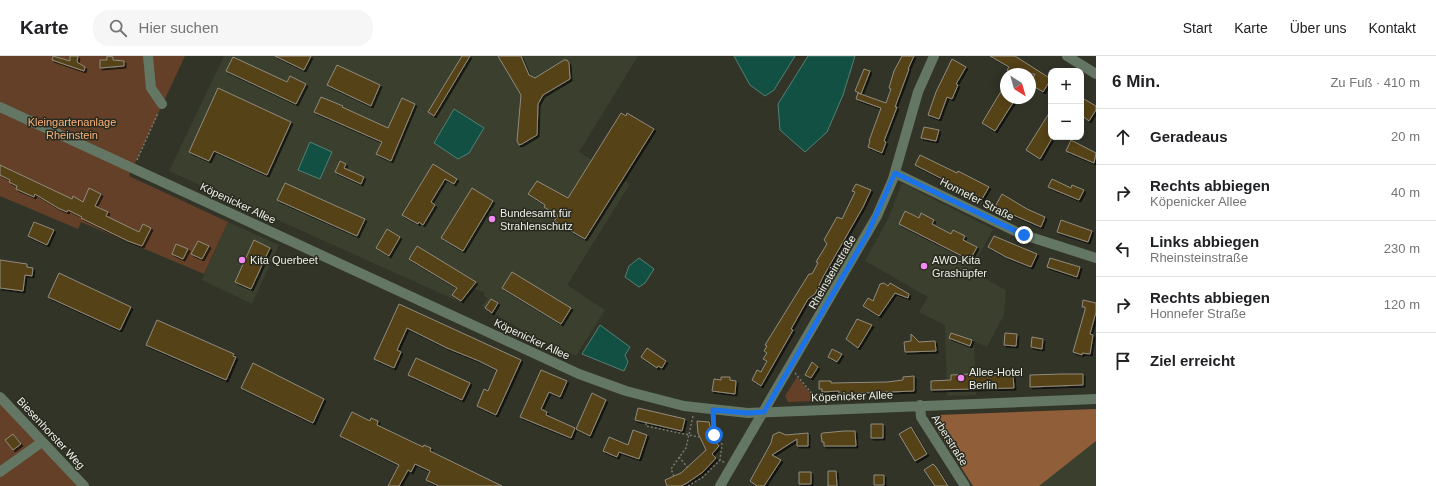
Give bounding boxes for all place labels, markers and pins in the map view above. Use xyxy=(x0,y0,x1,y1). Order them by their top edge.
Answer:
place label: Bundesamt für Strahlenschutz xyxy=(500,207,573,232)
marker: Bundesamt für Strahlenschutz xyxy=(487,214,497,224)
place label: Kita Querbeet xyxy=(250,254,318,266)
place label: AWO-Kita Grashüpfer xyxy=(932,254,987,279)
marker: Kita Querbeet xyxy=(237,255,247,265)
marker: AWO-Kita Grashüpfer xyxy=(919,261,929,271)
place label: Allee-Hotel Berlin xyxy=(969,366,1023,391)
marker: Allee-Hotel Berlin xyxy=(956,373,966,383)

